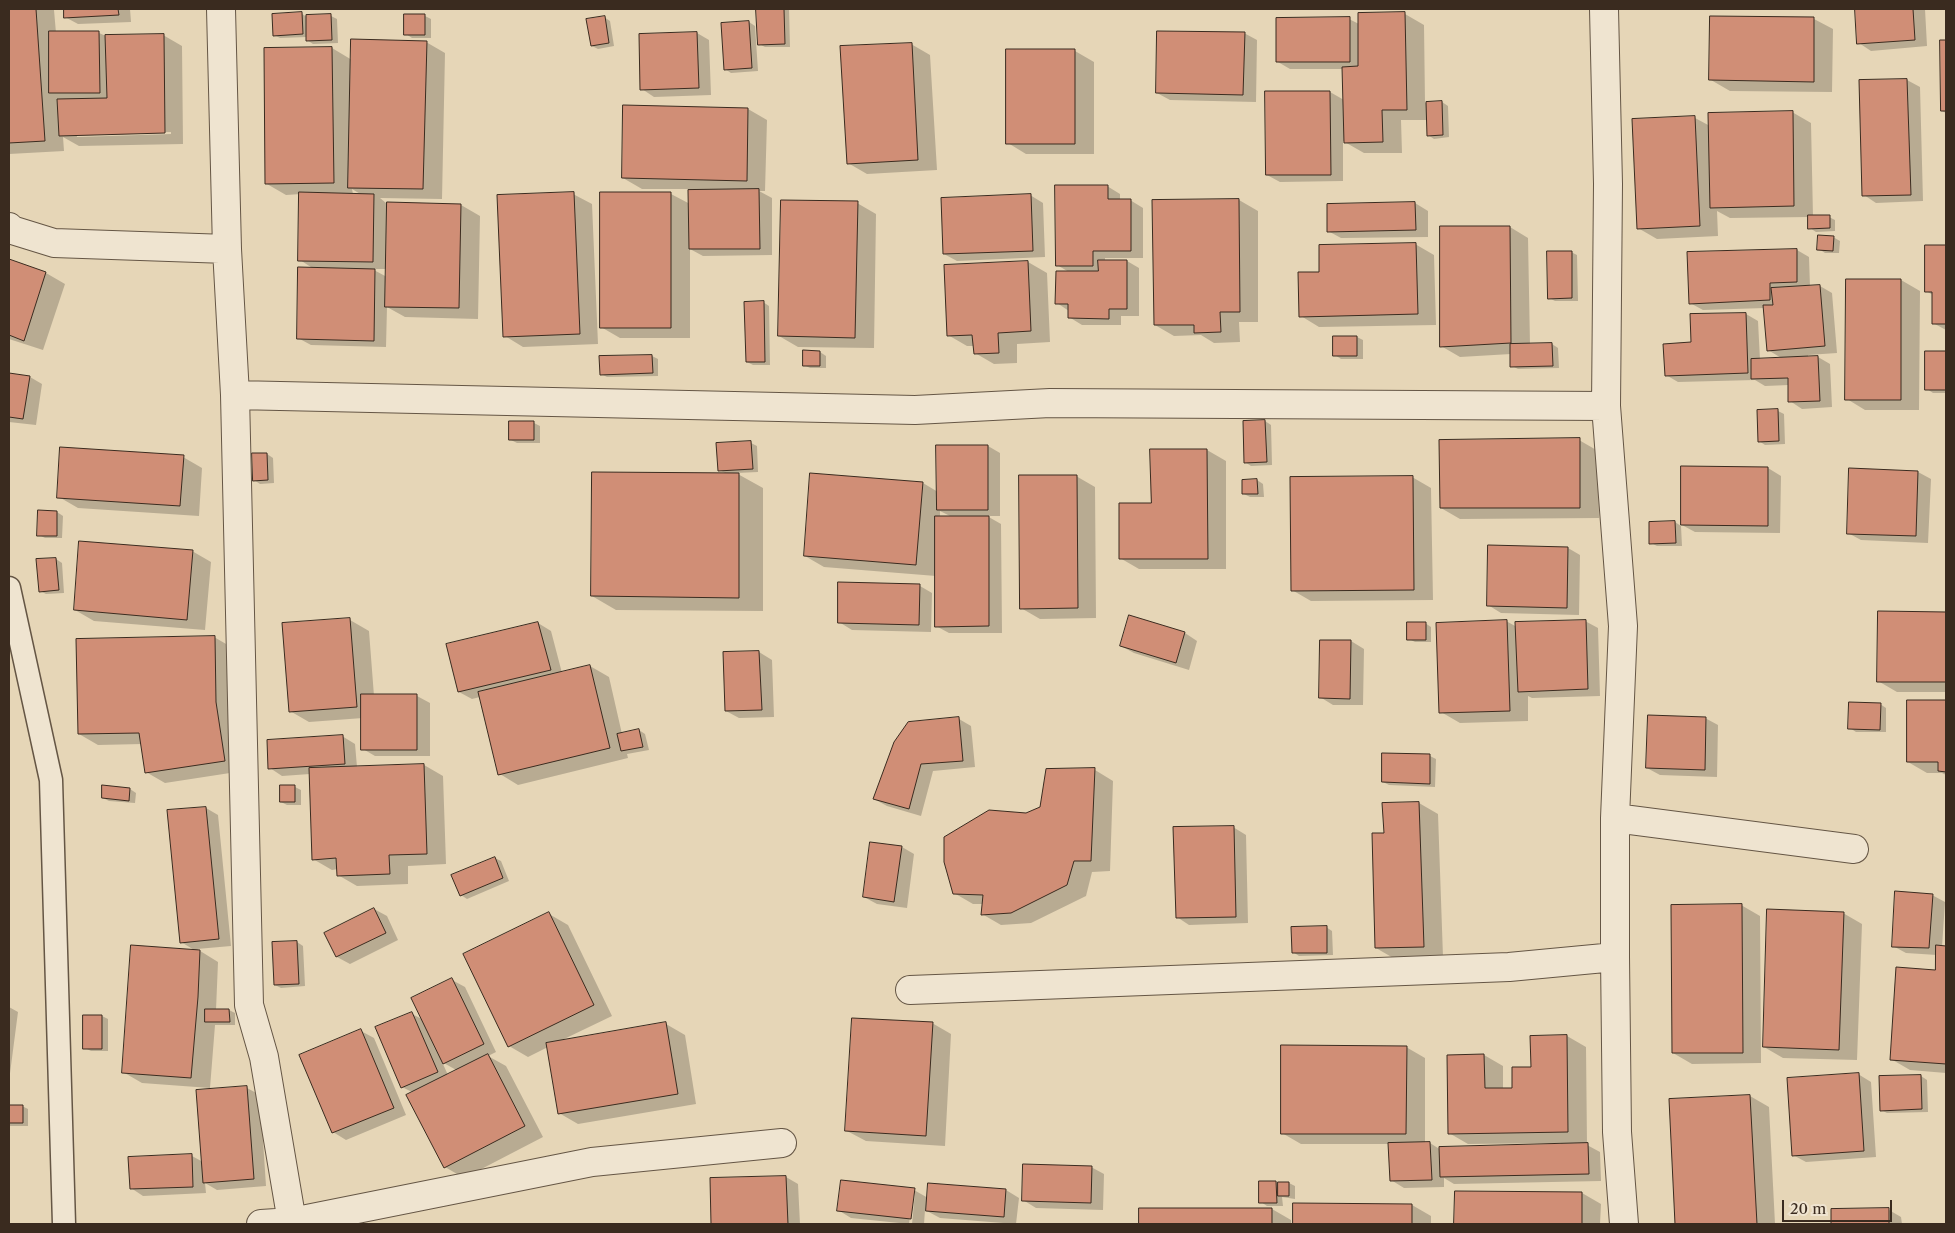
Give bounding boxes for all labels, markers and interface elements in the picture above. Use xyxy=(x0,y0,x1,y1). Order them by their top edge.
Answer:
scale bar xyxy=(1785,1190,1895,1222)
text: 20 m xyxy=(1790,1199,1826,1218)

